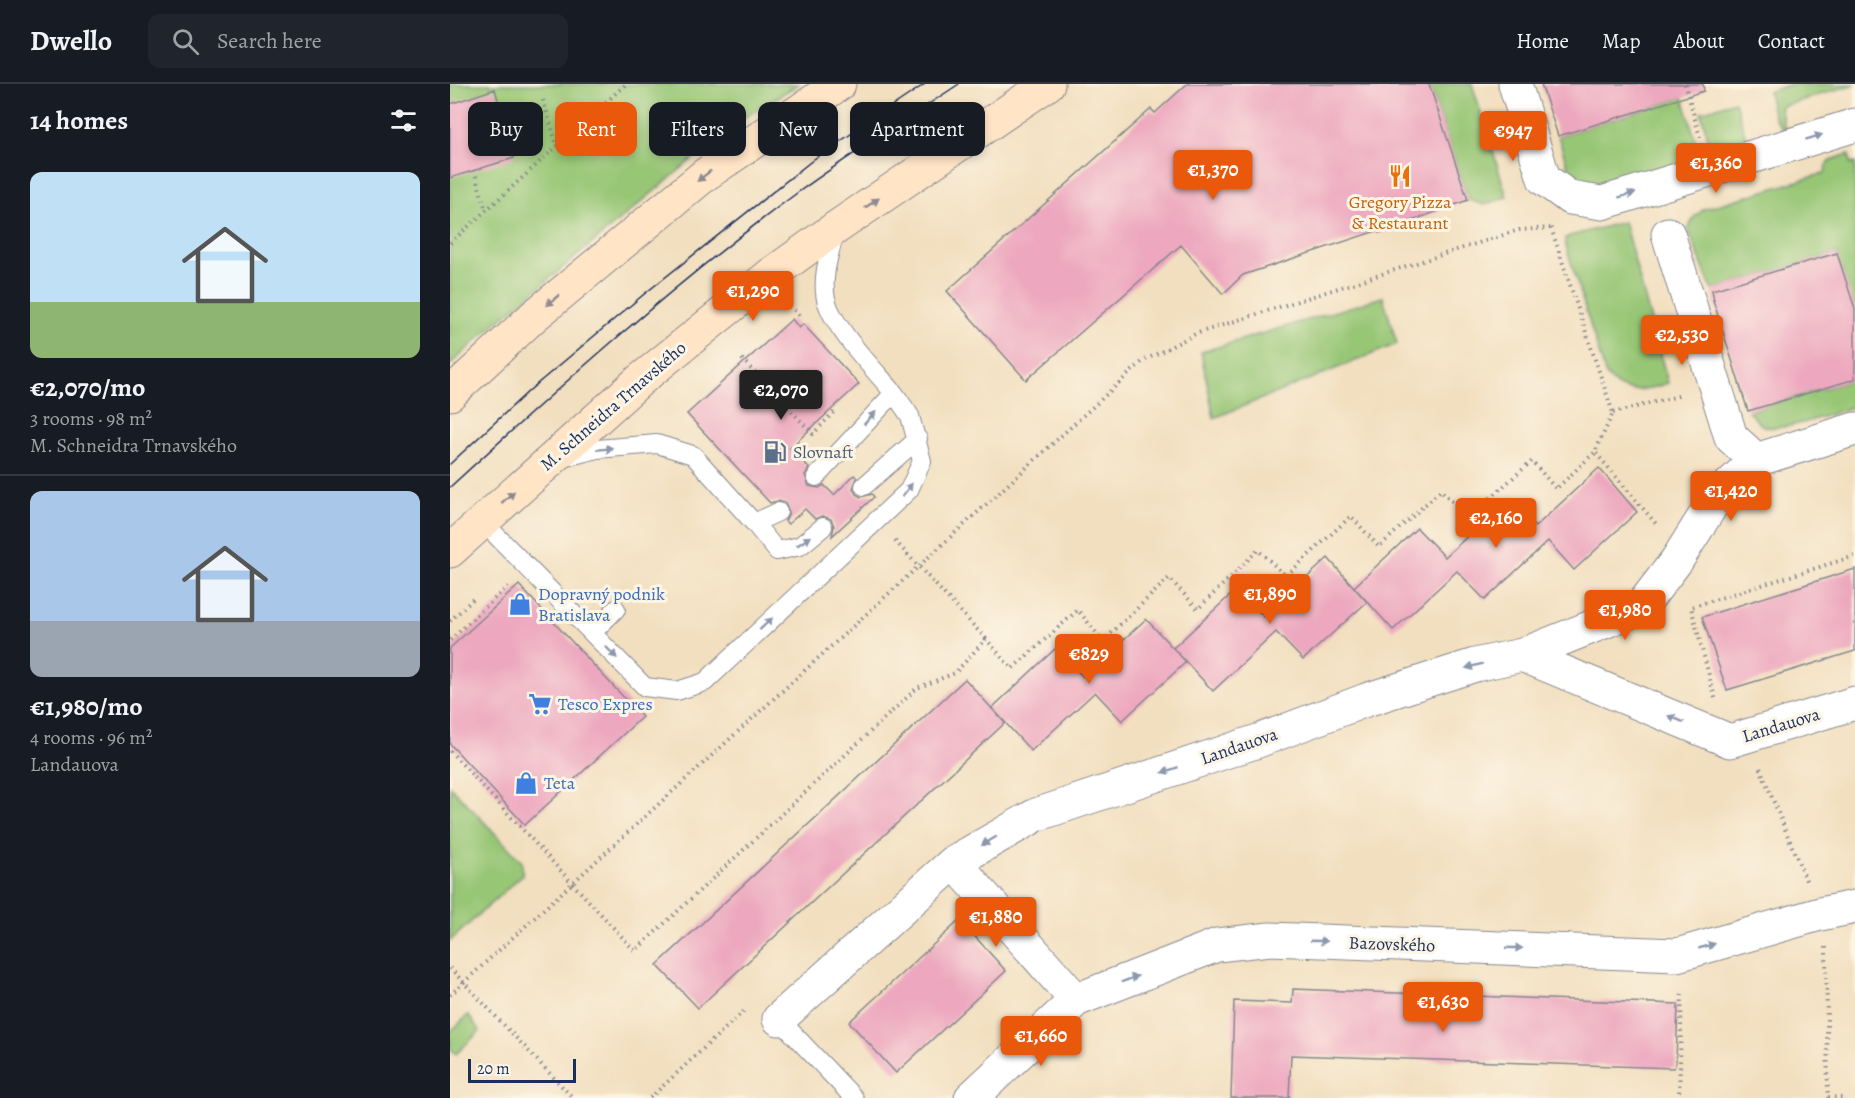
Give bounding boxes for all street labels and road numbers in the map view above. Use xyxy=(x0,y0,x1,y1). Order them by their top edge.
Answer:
street label: M. Schneidra Trnavského xyxy=(535,336,691,476)
street label: Landauova xyxy=(1739,702,1823,748)
street label: Landauova xyxy=(1197,721,1281,770)
street label: Bazovského xyxy=(1348,930,1436,958)

